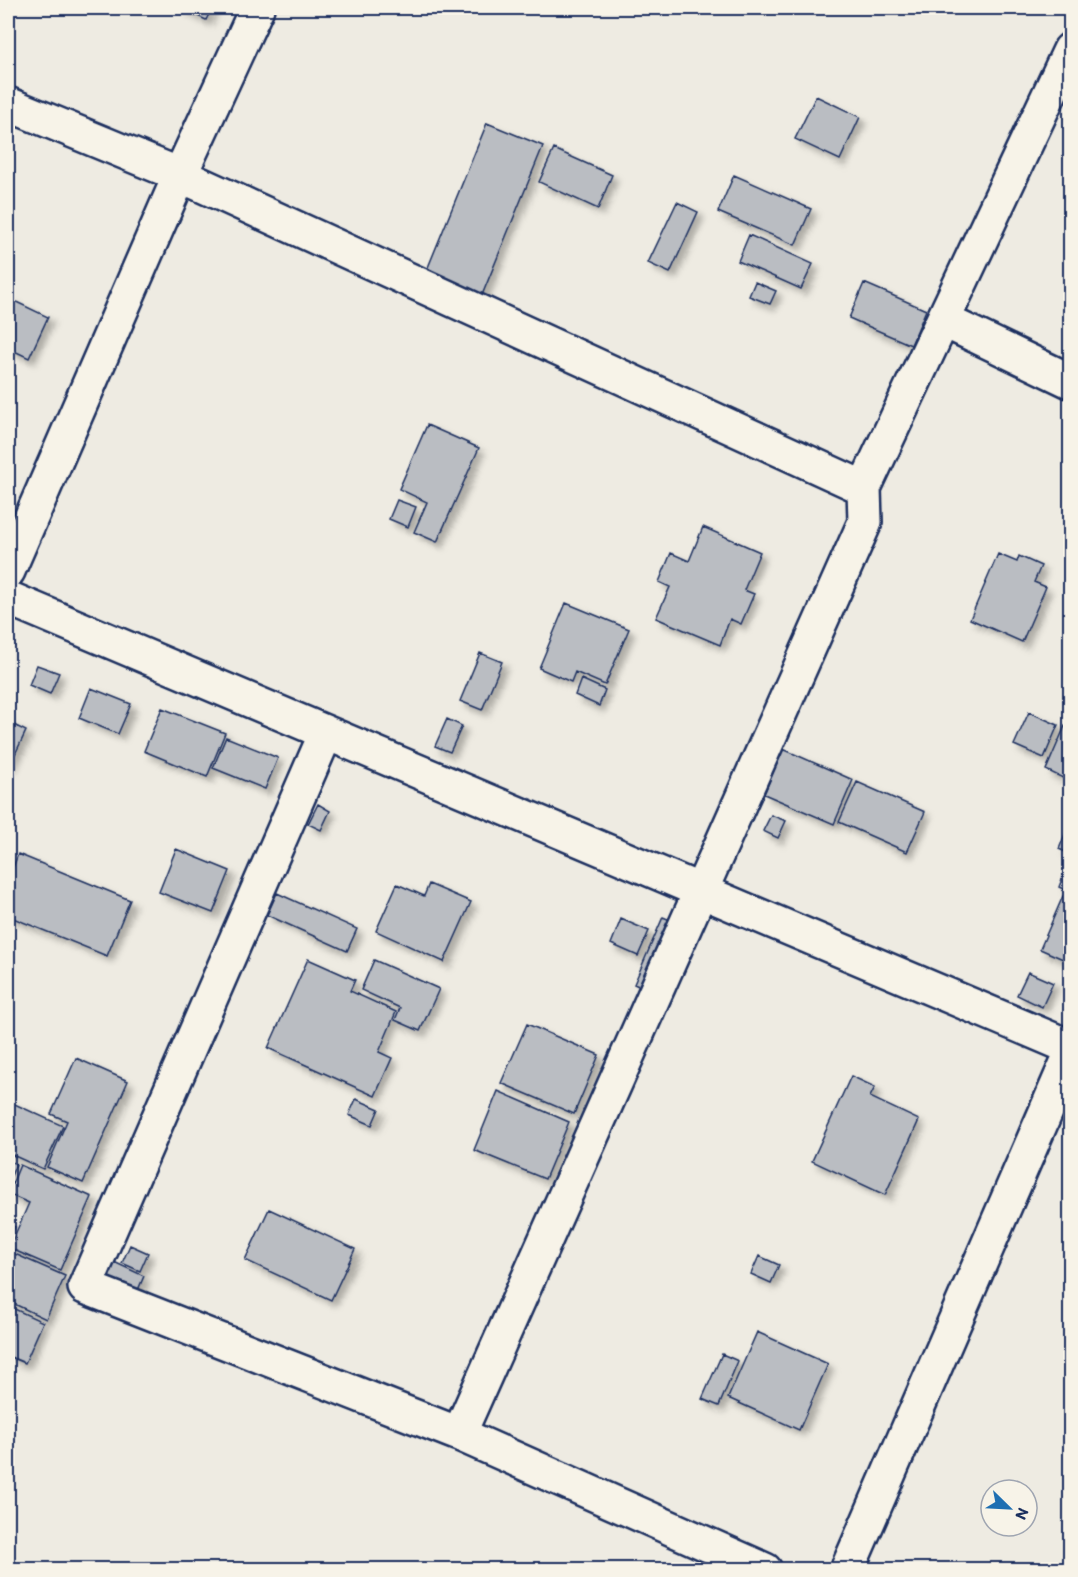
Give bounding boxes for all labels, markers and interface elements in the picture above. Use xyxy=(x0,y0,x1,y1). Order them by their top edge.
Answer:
north arrow xyxy=(979,1478,1039,1538)
text: N xyxy=(1011,1505,1033,1523)

